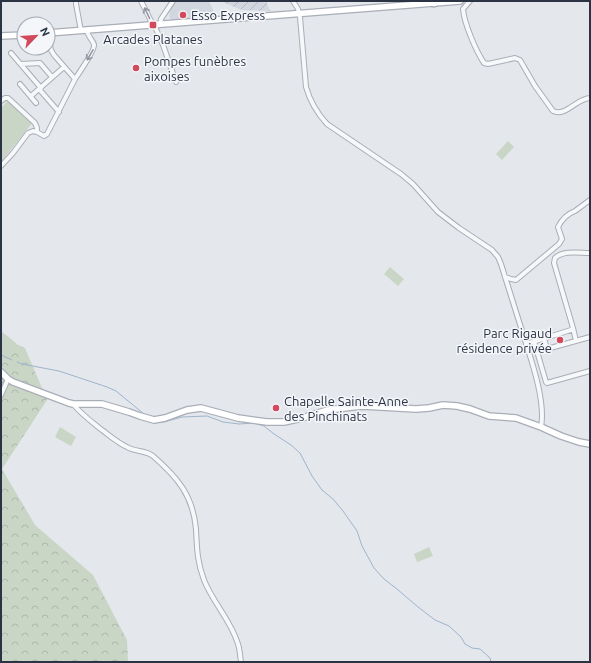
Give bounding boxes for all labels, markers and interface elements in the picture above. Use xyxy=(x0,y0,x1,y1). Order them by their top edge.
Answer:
one-way arrow xyxy=(143,7,150,19)
place label: Esso Express xyxy=(191,8,265,22)
marker: Esso Express xyxy=(178,10,188,20)
north arrow xyxy=(16,16,56,56)
marker: Arcades Platanes xyxy=(148,20,158,30)
text: N xyxy=(38,26,52,38)
place label: Arcades Platanes xyxy=(103,32,203,46)
one-way arrow xyxy=(85,49,93,61)
place label: Pompes funèbres aixoises xyxy=(144,54,247,83)
marker: Pompes funèbres aixoises xyxy=(131,63,141,73)
place label: Parc Rigaud résidence privée xyxy=(456,326,552,355)
marker: Parc Rigaud résidence privée xyxy=(555,335,565,345)
place label: Chapelle Sainte-Anne des Pinchinats xyxy=(284,394,408,423)
marker: Chapelle Sainte-Anne des Pinchinats xyxy=(271,403,281,413)

